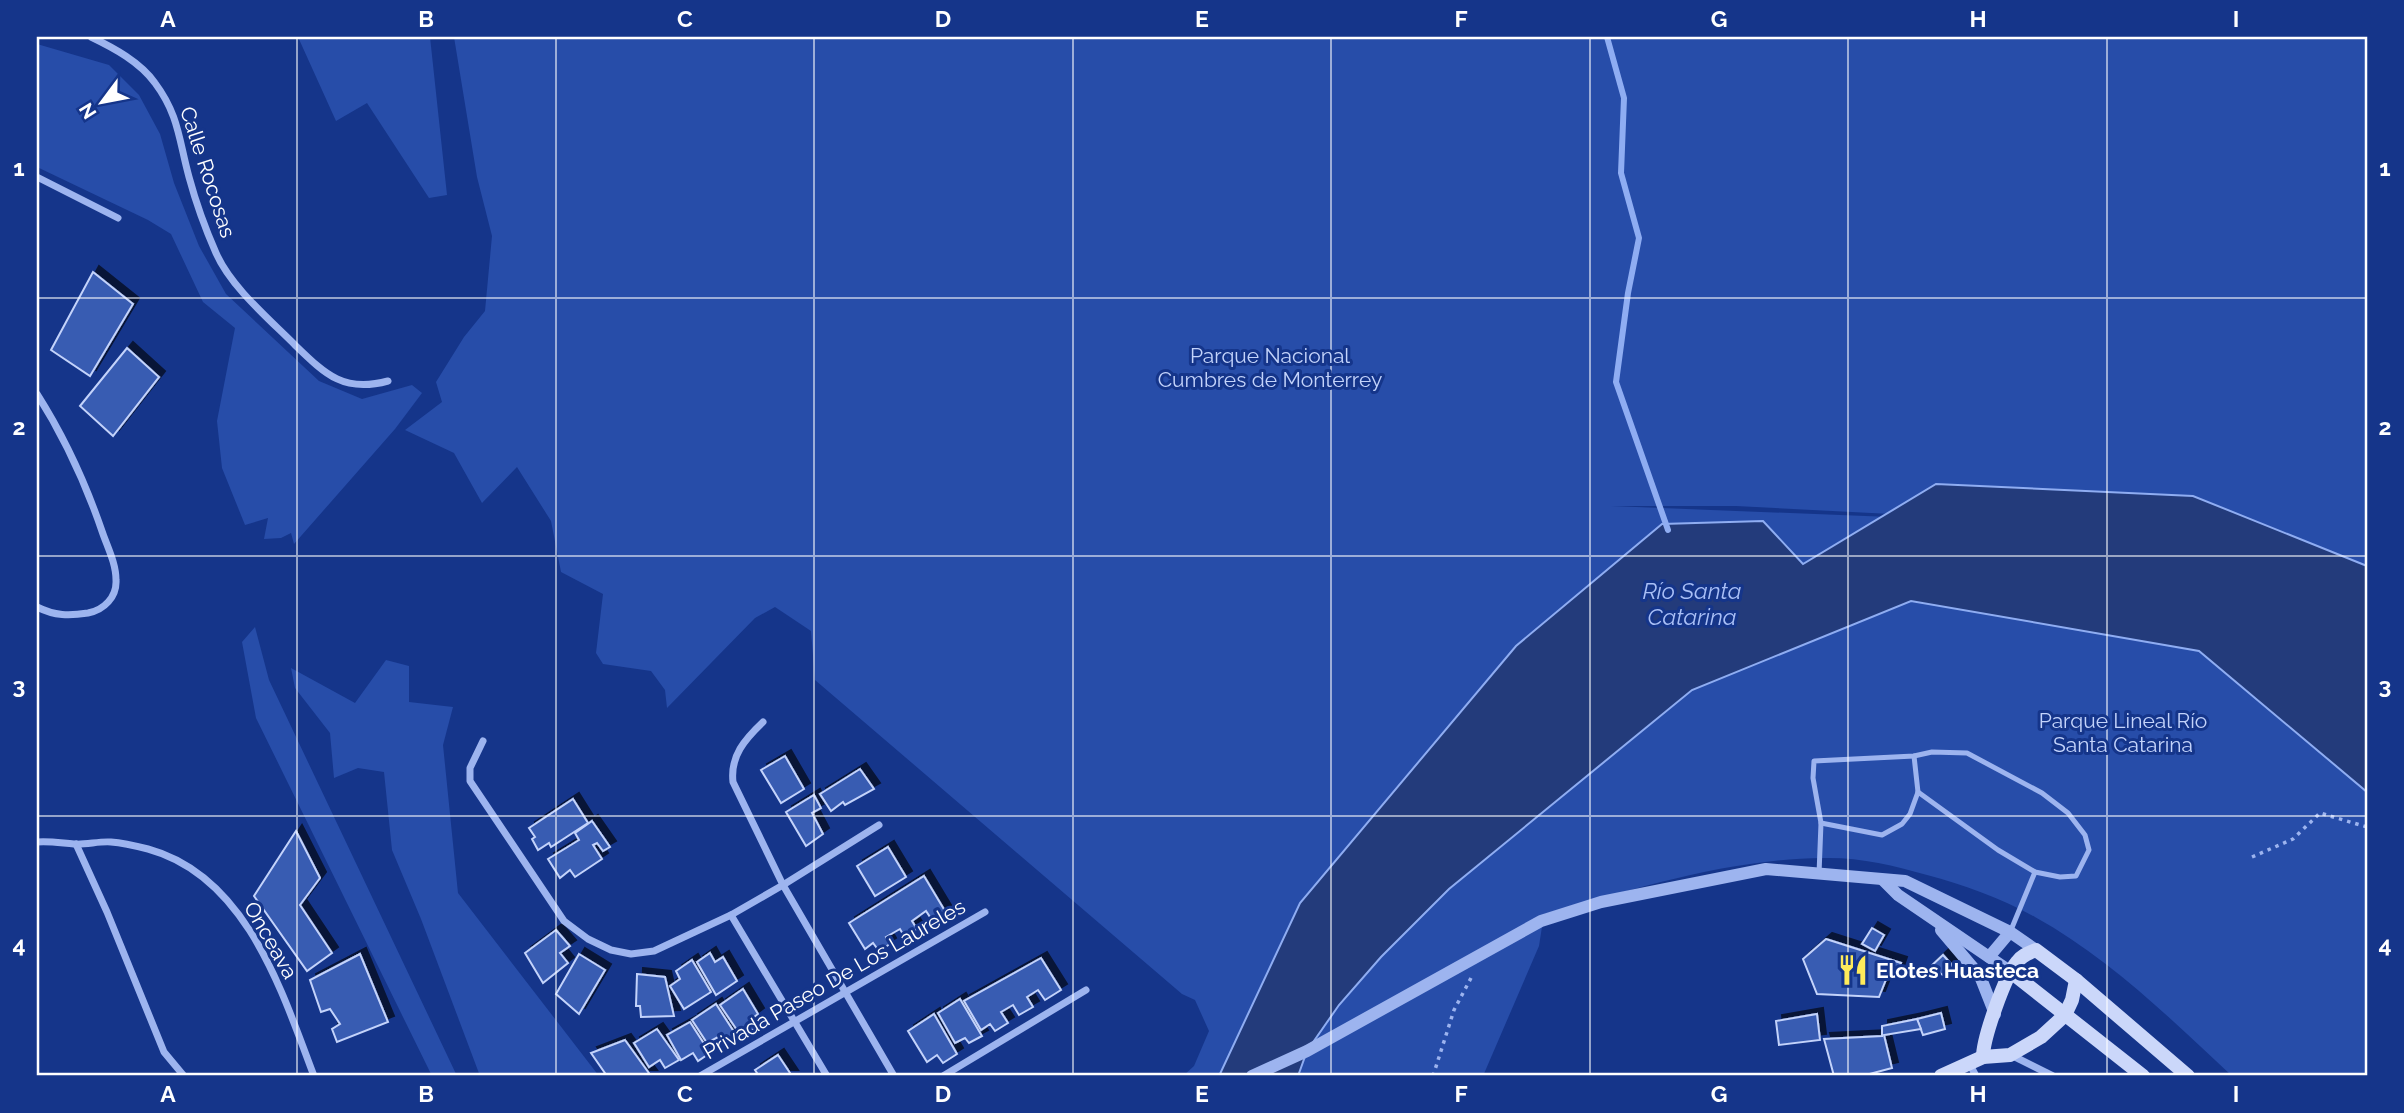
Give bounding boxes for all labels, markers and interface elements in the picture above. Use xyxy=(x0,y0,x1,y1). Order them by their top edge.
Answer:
text: A xyxy=(160,5,176,32)
text: B xyxy=(418,5,434,32)
text: C xyxy=(677,5,693,32)
text: D xyxy=(935,5,951,32)
text: E xyxy=(1195,5,1209,32)
text: F xyxy=(1454,5,1468,32)
text: G xyxy=(1711,5,1727,32)
text: H xyxy=(1969,5,1987,32)
text: I xyxy=(2233,5,2239,32)
north arrow xyxy=(66,66,136,136)
text: N xyxy=(74,99,101,123)
street label: Calle Rocosas xyxy=(175,103,241,241)
text: 1 xyxy=(13,154,25,181)
text: 1 xyxy=(2379,154,2391,181)
park label: Parque Nacional Cumbres de Monterrey xyxy=(1158,343,1382,392)
text: 2 xyxy=(13,413,25,440)
text: 2 xyxy=(2379,413,2391,440)
water label: Río Santa Catarina xyxy=(1643,577,1742,630)
text: 3 xyxy=(13,672,25,699)
text: 3 xyxy=(2379,672,2391,699)
park label: Parque Lineal Río Santa Catarina xyxy=(2039,708,2207,757)
street label: Privada Paseo De Los Laureles xyxy=(699,894,969,1064)
street label: Onceava xyxy=(239,897,303,983)
text: 4 xyxy=(12,931,26,958)
text: 4 xyxy=(2378,931,2392,958)
restaurant icon: Elotes Huasteca xyxy=(1836,953,1870,987)
place label: Elotes Huasteca xyxy=(1876,958,2039,983)
text: A xyxy=(160,1080,176,1107)
text: B xyxy=(418,1080,434,1107)
text: C xyxy=(677,1080,693,1107)
text: D xyxy=(935,1080,951,1107)
text: E xyxy=(1195,1080,1209,1107)
text: F xyxy=(1454,1080,1468,1107)
text: G xyxy=(1711,1080,1727,1107)
text: H xyxy=(1969,1080,1987,1107)
text: I xyxy=(2233,1080,2239,1107)

